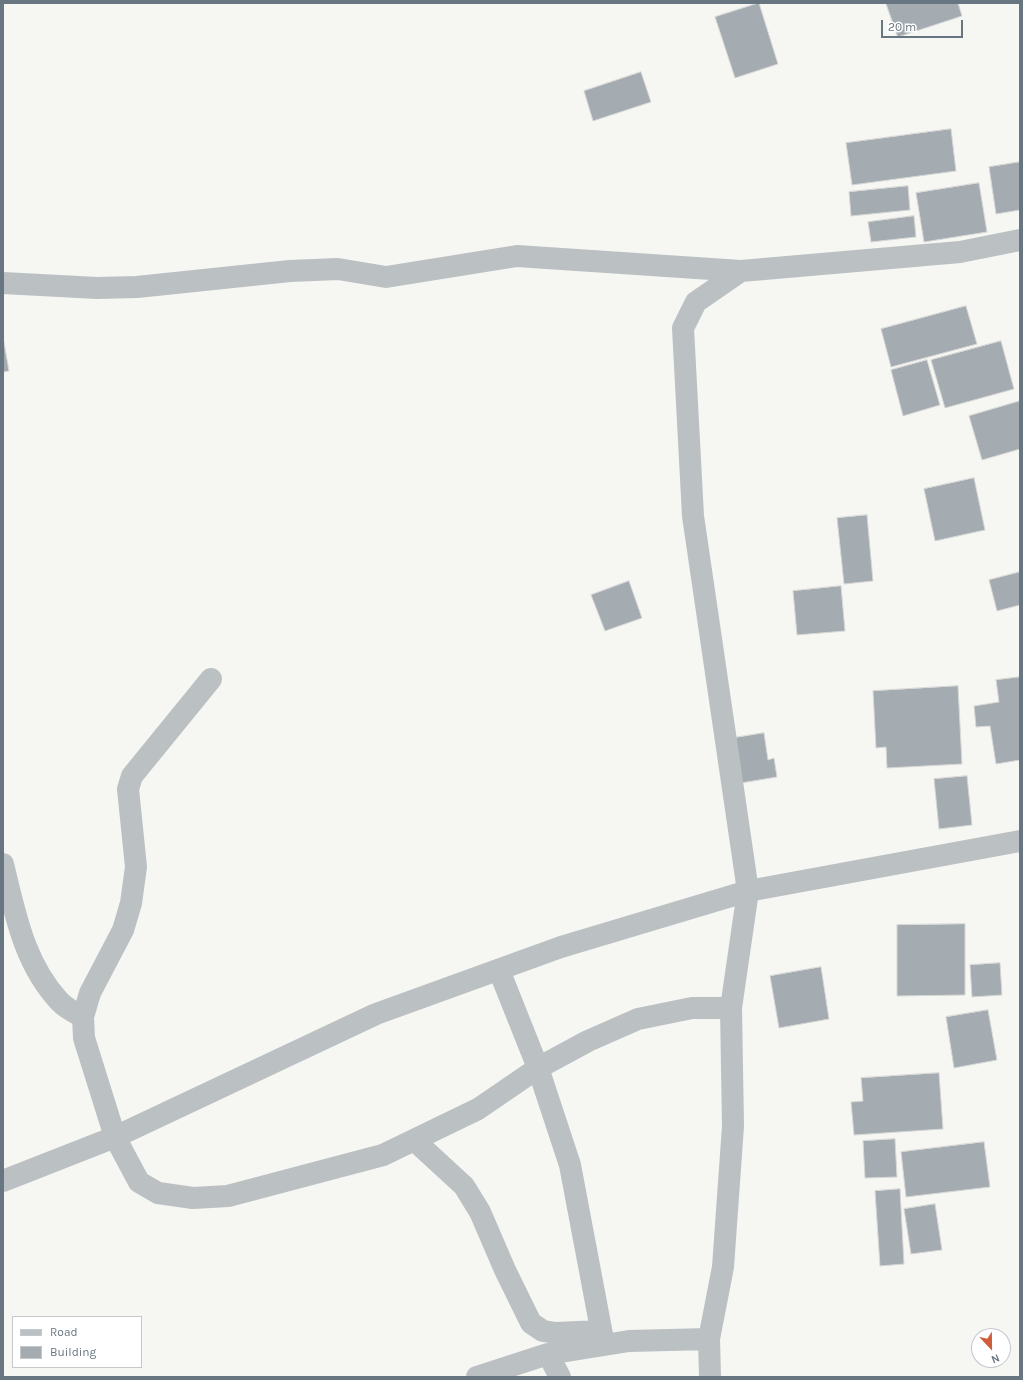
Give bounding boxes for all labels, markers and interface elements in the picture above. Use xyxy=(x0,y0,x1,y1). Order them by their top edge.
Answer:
scale bar xyxy=(883,12,965,38)
text: 20 m xyxy=(888,20,916,34)
legend xyxy=(12,1316,142,1368)
text: Road xyxy=(50,1325,78,1339)
north arrow xyxy=(971,1328,1011,1368)
text: Building xyxy=(50,1345,96,1359)
text: N xyxy=(989,1351,1001,1366)

